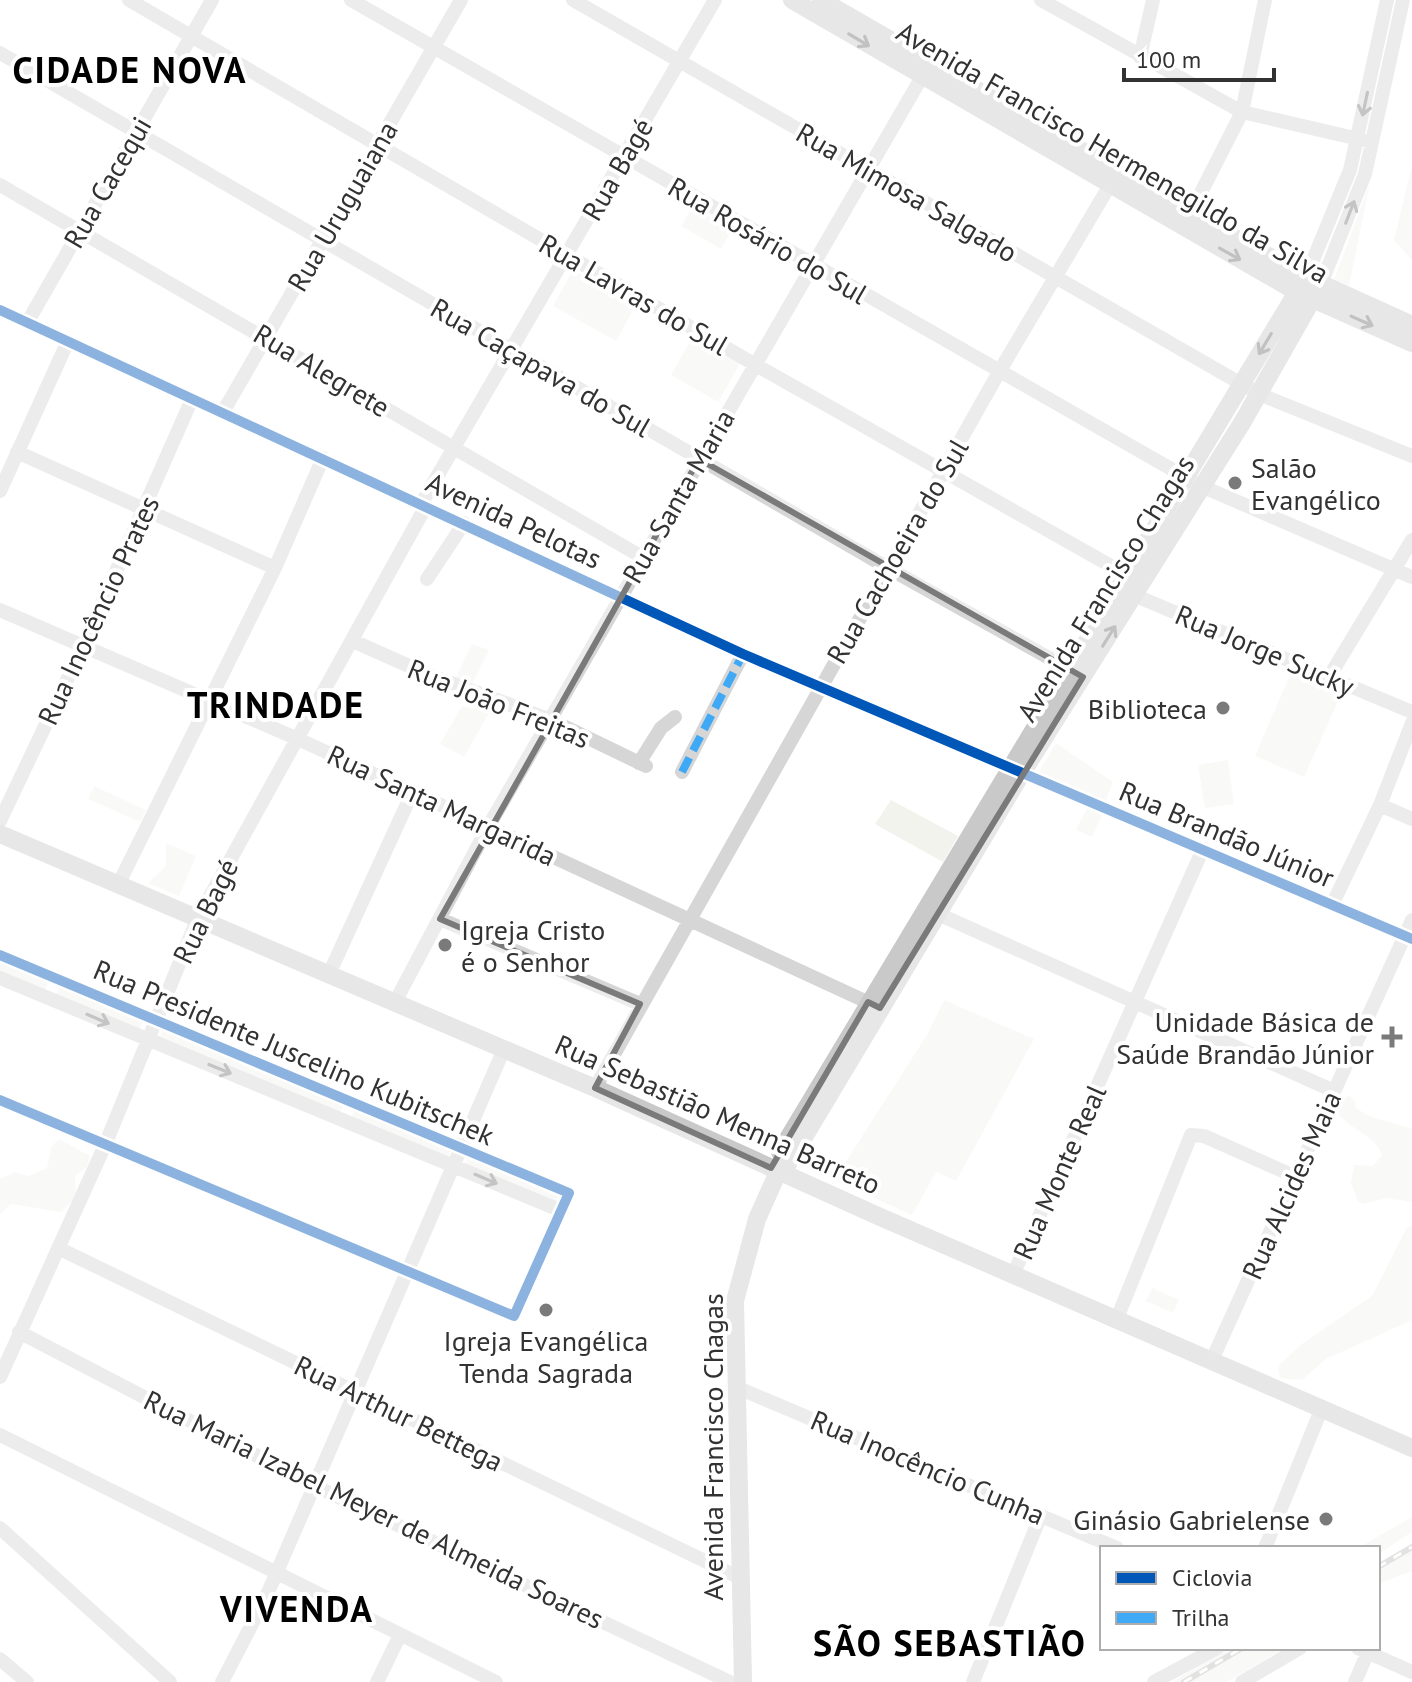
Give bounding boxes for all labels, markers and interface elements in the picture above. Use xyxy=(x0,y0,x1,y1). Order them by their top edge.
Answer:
street label: Avenida Francisco Hermenegildo da Silva xyxy=(890,13,1336,291)
one-way arrow xyxy=(847,32,870,48)
scale bar xyxy=(1124,32,1274,82)
text: 100 m xyxy=(1136,44,1201,75)
district label: CIDADE NOVA xyxy=(12,46,248,93)
one-way arrow xyxy=(1357,90,1372,116)
street label: Rua Cacequi xyxy=(55,110,159,254)
street label: Rua Bagé xyxy=(573,111,661,227)
street label: Rua Uruguaiana xyxy=(278,114,406,298)
street label: Rua Mimosa Salgado xyxy=(790,114,1024,270)
street label: Rua Rosário do Sul xyxy=(662,168,874,312)
one-way arrow xyxy=(1344,200,1358,225)
street label: Rua Lavras do Sul xyxy=(533,225,735,363)
one-way arrow xyxy=(1218,246,1241,262)
street label: Rua Caçapava do Sul xyxy=(424,289,658,445)
street label: Rua Alegrete xyxy=(247,315,397,425)
one-way arrow xyxy=(1349,315,1374,330)
one-way arrow xyxy=(1257,332,1273,355)
street label: Rua Santa Maria xyxy=(613,402,743,590)
street label: Rua Cachoeira do Sul xyxy=(818,432,976,670)
street label: Avenida Francisco Chagas xyxy=(1008,448,1202,728)
place label: Salão Evangélico xyxy=(1251,449,1381,518)
street label: Avenida Pelotas xyxy=(420,463,608,577)
marker: Salão Evangélico xyxy=(1226,474,1244,492)
street label: Rua Inocêncio Prates xyxy=(29,489,167,731)
street label: Rua Jorge Sucky xyxy=(1170,596,1360,704)
one-way arrow xyxy=(1101,625,1117,648)
street label: Rua João Freitas xyxy=(402,650,596,756)
district label: TRINDADE xyxy=(187,681,365,728)
place label: Biblioteca xyxy=(1088,690,1207,727)
marker: Biblioteca xyxy=(1214,699,1232,717)
street label: Rua Santa Margarida xyxy=(322,736,562,874)
street label: Rua Brandão Júnior xyxy=(1114,772,1340,896)
street label: Rua Bagé xyxy=(164,852,246,970)
place label: Igreja Cristo é o Senhor xyxy=(461,911,605,980)
marker: Igreja Cristo é o Senhor xyxy=(436,936,454,954)
street label: Rua Presidente Juscelino Kubitschek xyxy=(88,951,500,1154)
place label: Unidade Básica de Saúde Brandão Júnior xyxy=(1116,1003,1374,1072)
one-way arrow xyxy=(85,1013,110,1027)
street label: Rua Sebastião Menna Barreto xyxy=(550,1025,886,1203)
marker: Unidade Básica de Saúde Brandão Júnior xyxy=(1381,1026,1403,1048)
one-way arrow xyxy=(207,1063,232,1078)
street label: Rua Monte Real xyxy=(1004,1079,1114,1265)
street label: Rua Alcides Maia xyxy=(1233,1085,1349,1285)
one-way arrow xyxy=(473,1173,498,1188)
street label: Avenida Francisco Chagas xyxy=(694,1293,731,1601)
marker: Igreja Evangélica Tenda Sagrada xyxy=(537,1301,555,1319)
place label: Igreja Evangélica Tenda Sagrada xyxy=(444,1322,648,1391)
street label: Rua Arthur Bettega xyxy=(289,1346,509,1480)
street label: Rua Maria Izabel Meyer de Almeida Soares xyxy=(138,1381,610,1637)
street label: Rua Inocêncio Cunha xyxy=(805,1401,1051,1533)
place label: Ginásio Gabrielense xyxy=(1073,1501,1310,1538)
marker: Ginásio Gabrielense xyxy=(1317,1510,1335,1528)
legend xyxy=(1100,1546,1380,1650)
text: Ciclovia xyxy=(1172,1562,1252,1593)
district label: VIVENDA xyxy=(219,1585,374,1632)
text: Trilha xyxy=(1172,1602,1229,1633)
district label: SÃO SEBASTIÃO xyxy=(813,1619,1087,1666)

